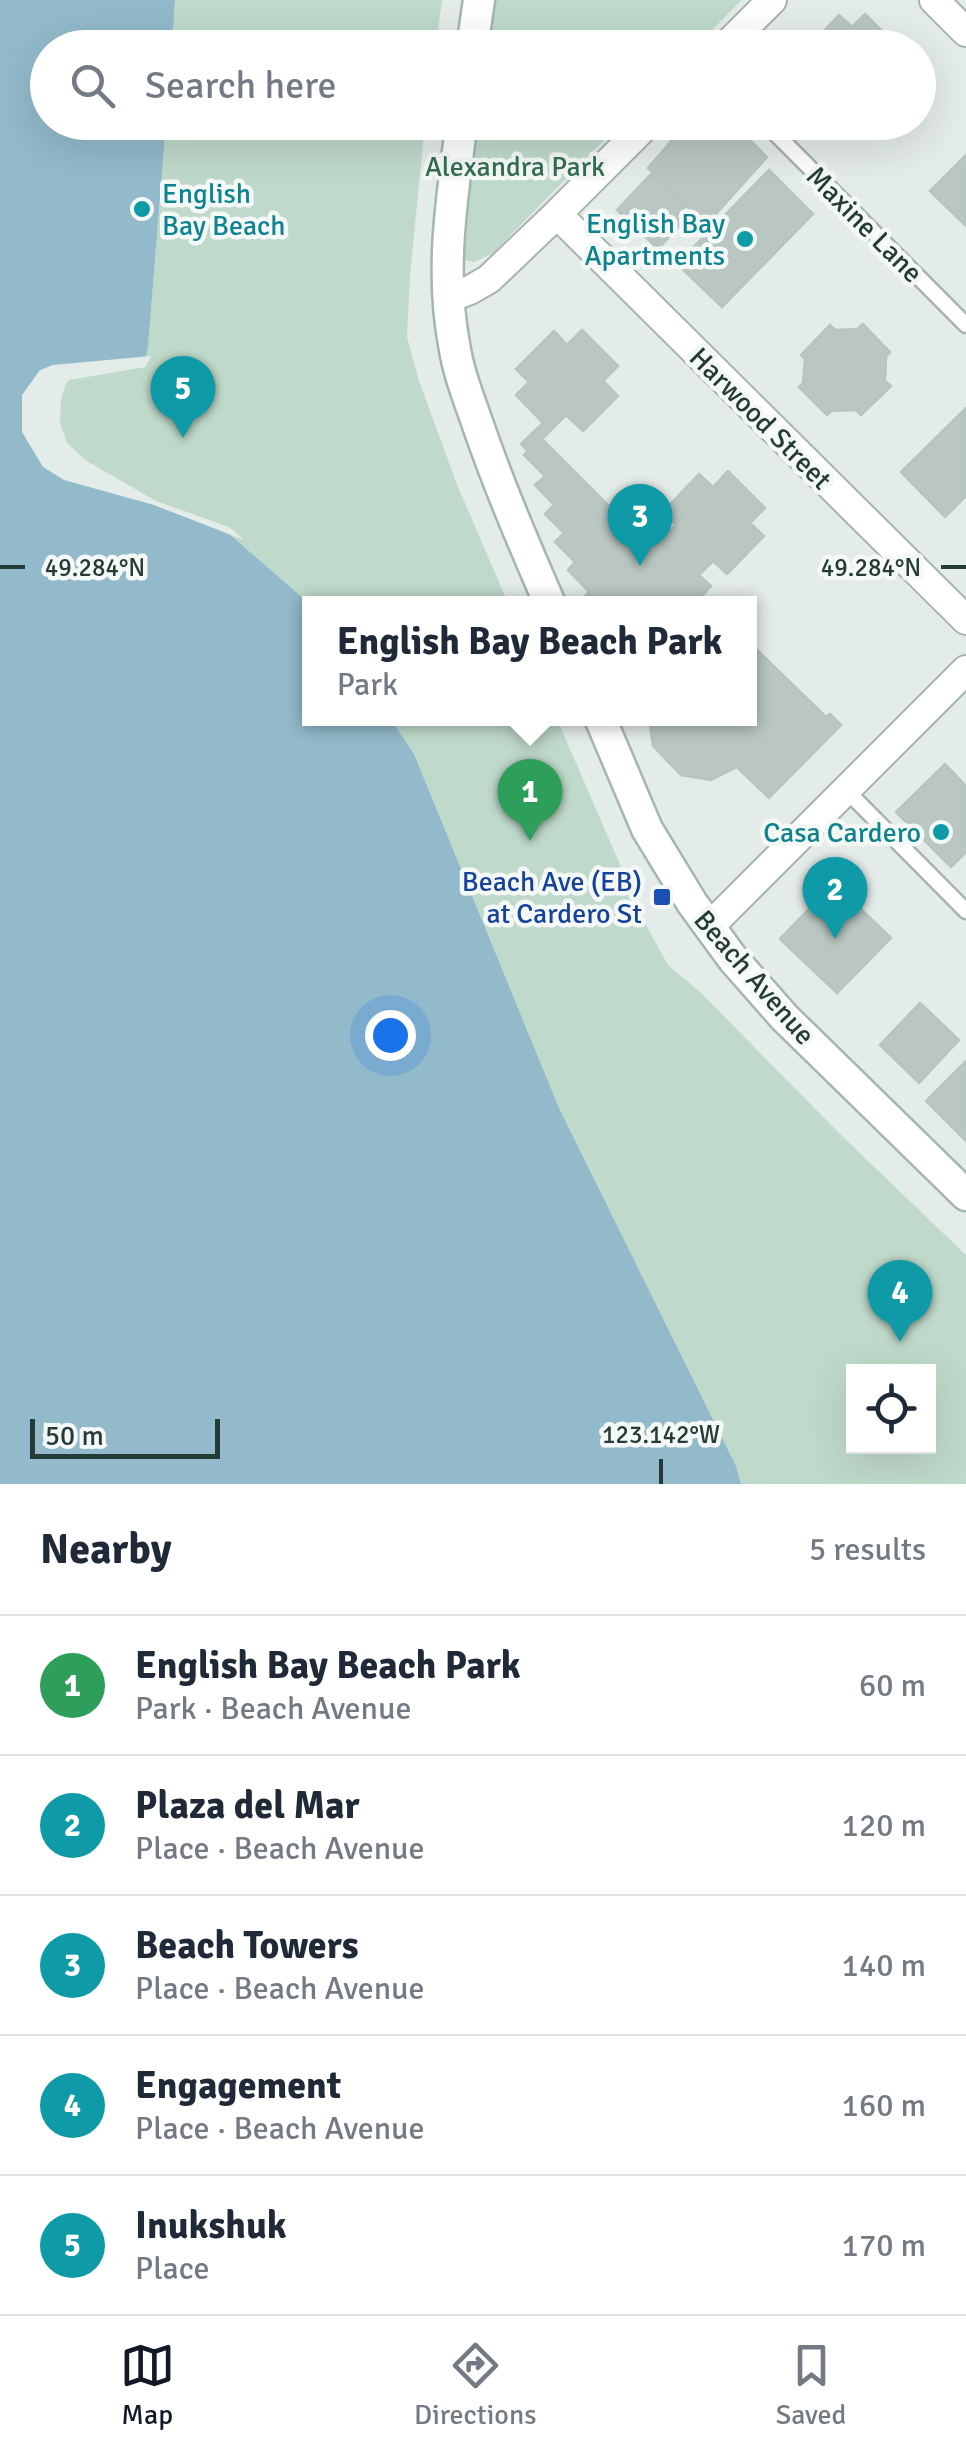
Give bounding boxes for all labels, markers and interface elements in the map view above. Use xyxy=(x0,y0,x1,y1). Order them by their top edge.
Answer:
search box xyxy=(30,30,936,140)
icon: search xyxy=(65,58,120,113)
text: Search here xyxy=(145,62,337,109)
park label: Alexandra Park xyxy=(425,150,605,184)
street label: Maxine Lane xyxy=(799,159,930,290)
place label: English Bay Beach xyxy=(162,177,286,243)
marker: English Bay Beach xyxy=(131,198,153,220)
place label: English Bay Apartments xyxy=(585,207,725,273)
marker: English Bay Apartments xyxy=(734,228,756,250)
street label: Harwood Street xyxy=(682,341,839,497)
pin: 5 xyxy=(150,356,216,438)
pin: 3 xyxy=(608,484,672,566)
text: 49.284°N xyxy=(45,552,145,583)
text: 49.284°N xyxy=(821,552,921,583)
popup xyxy=(302,596,757,726)
text: English Bay Beach Park xyxy=(337,618,722,665)
text: Park xyxy=(337,665,398,704)
pin: 1 xyxy=(498,758,562,841)
place label: Casa Cardero xyxy=(763,816,921,850)
marker: Casa Cardero xyxy=(930,821,952,843)
pin: 2 xyxy=(802,856,868,939)
place label: Beach Ave (EB) at Cardero St xyxy=(462,865,642,931)
marker: Beach Ave (EB) at Cardero St xyxy=(651,886,673,908)
street label: Beach Avenue xyxy=(687,903,822,1052)
your location xyxy=(365,1010,416,1061)
pin: 4 xyxy=(868,1260,932,1342)
map controls xyxy=(846,1364,936,1454)
button: locate xyxy=(846,1364,936,1454)
scale bar xyxy=(30,1414,220,1458)
text: 50 m xyxy=(45,1419,104,1453)
text: 123.142°W xyxy=(602,1419,720,1450)
text: Nearby xyxy=(40,1524,172,1575)
text: 5 results xyxy=(809,1530,926,1569)
text: English Bay Beach Park xyxy=(135,1642,521,1689)
text: 1 xyxy=(64,1666,81,1705)
text: 60 m xyxy=(859,1666,926,1705)
text: Park · Beach Avenue xyxy=(135,1689,411,1728)
text: Plaza del Mar xyxy=(135,1782,360,1829)
text: 2 xyxy=(64,1806,81,1845)
text: 120 m xyxy=(842,1806,926,1845)
text: Place · Beach Avenue xyxy=(135,1829,425,1868)
text: Beach Towers xyxy=(135,1922,359,1969)
text: 3 xyxy=(64,1946,81,1985)
text: 140 m xyxy=(842,1946,926,1985)
text: Place · Beach Avenue xyxy=(135,1969,425,2008)
text: Engagement xyxy=(135,2062,341,2109)
text: 4 xyxy=(64,2086,81,2125)
text: 160 m xyxy=(842,2086,926,2125)
text: Place · Beach Avenue xyxy=(135,2109,425,2148)
text: Inukshuk xyxy=(135,2202,287,2249)
text: 5 xyxy=(64,2226,81,2265)
text: 170 m xyxy=(842,2226,926,2265)
text: Place xyxy=(135,2249,210,2288)
tab: Map xyxy=(120,2338,175,2432)
tab: Directions xyxy=(414,2338,536,2432)
tab: Saved xyxy=(776,2338,846,2432)

